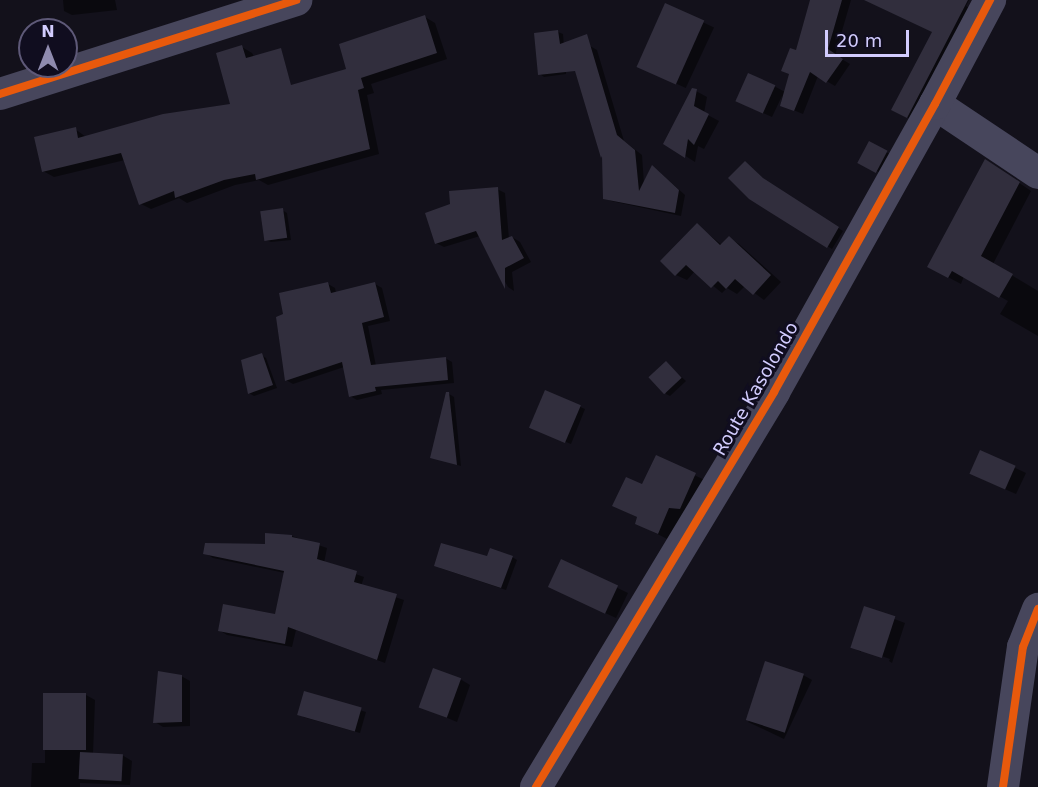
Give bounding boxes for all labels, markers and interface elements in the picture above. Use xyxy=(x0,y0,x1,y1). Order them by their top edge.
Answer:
north arrow xyxy=(18,18,78,78)
scale bar xyxy=(828,18,912,56)
text: N xyxy=(41,22,55,41)
text: 20 m xyxy=(836,30,882,51)
street label: Route Kasolondo xyxy=(709,318,803,460)

